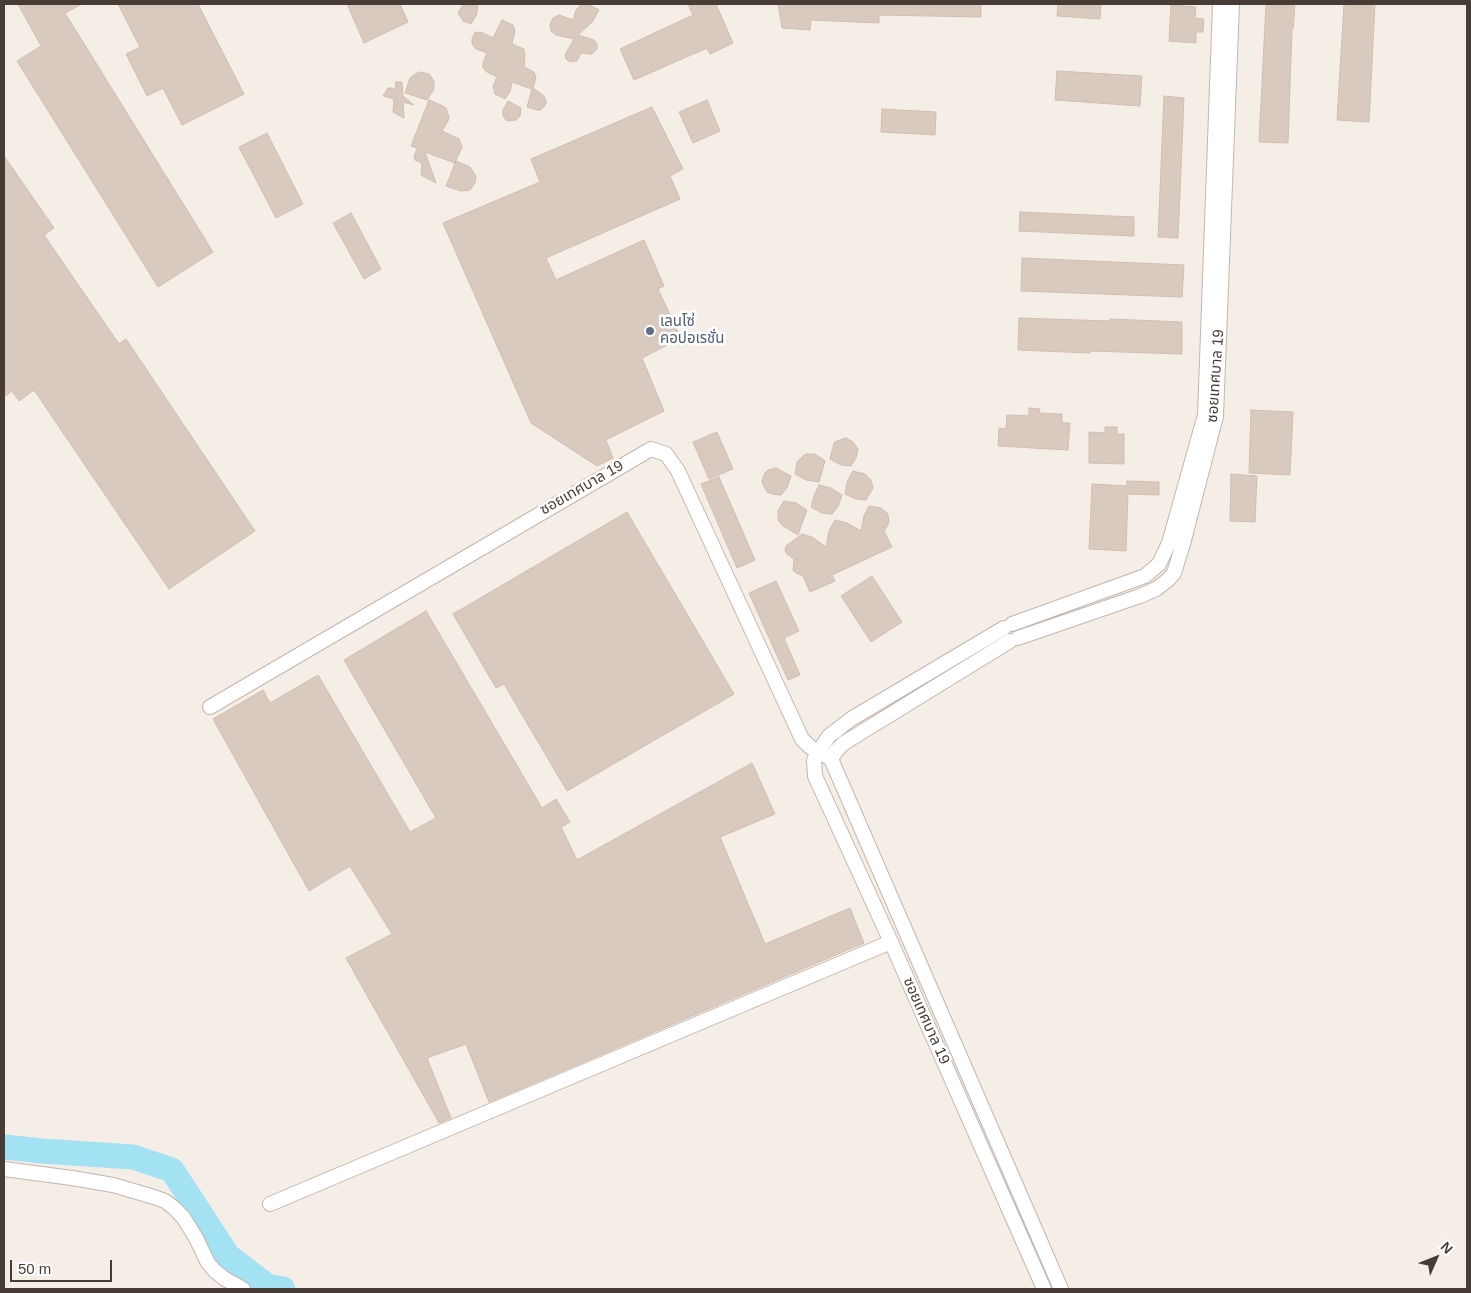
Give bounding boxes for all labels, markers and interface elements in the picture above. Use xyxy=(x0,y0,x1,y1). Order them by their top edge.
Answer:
place label: เลนโซ่ คอปอเรชั่น xyxy=(660,313,725,348)
marker: เลนโซ่ คอปอเรชั่น xyxy=(644,325,656,337)
street label: ซอยเทศบาล 19 xyxy=(1204,329,1228,423)
street label: ซอยเทศบาล 19 xyxy=(537,457,627,519)
street label: ซอยเทศบาล 19 xyxy=(899,975,953,1067)
north arrow xyxy=(1411,1233,1461,1283)
text: N xyxy=(1438,1238,1456,1257)
scale bar xyxy=(12,1250,115,1282)
text: 50 m xyxy=(18,1260,51,1277)

